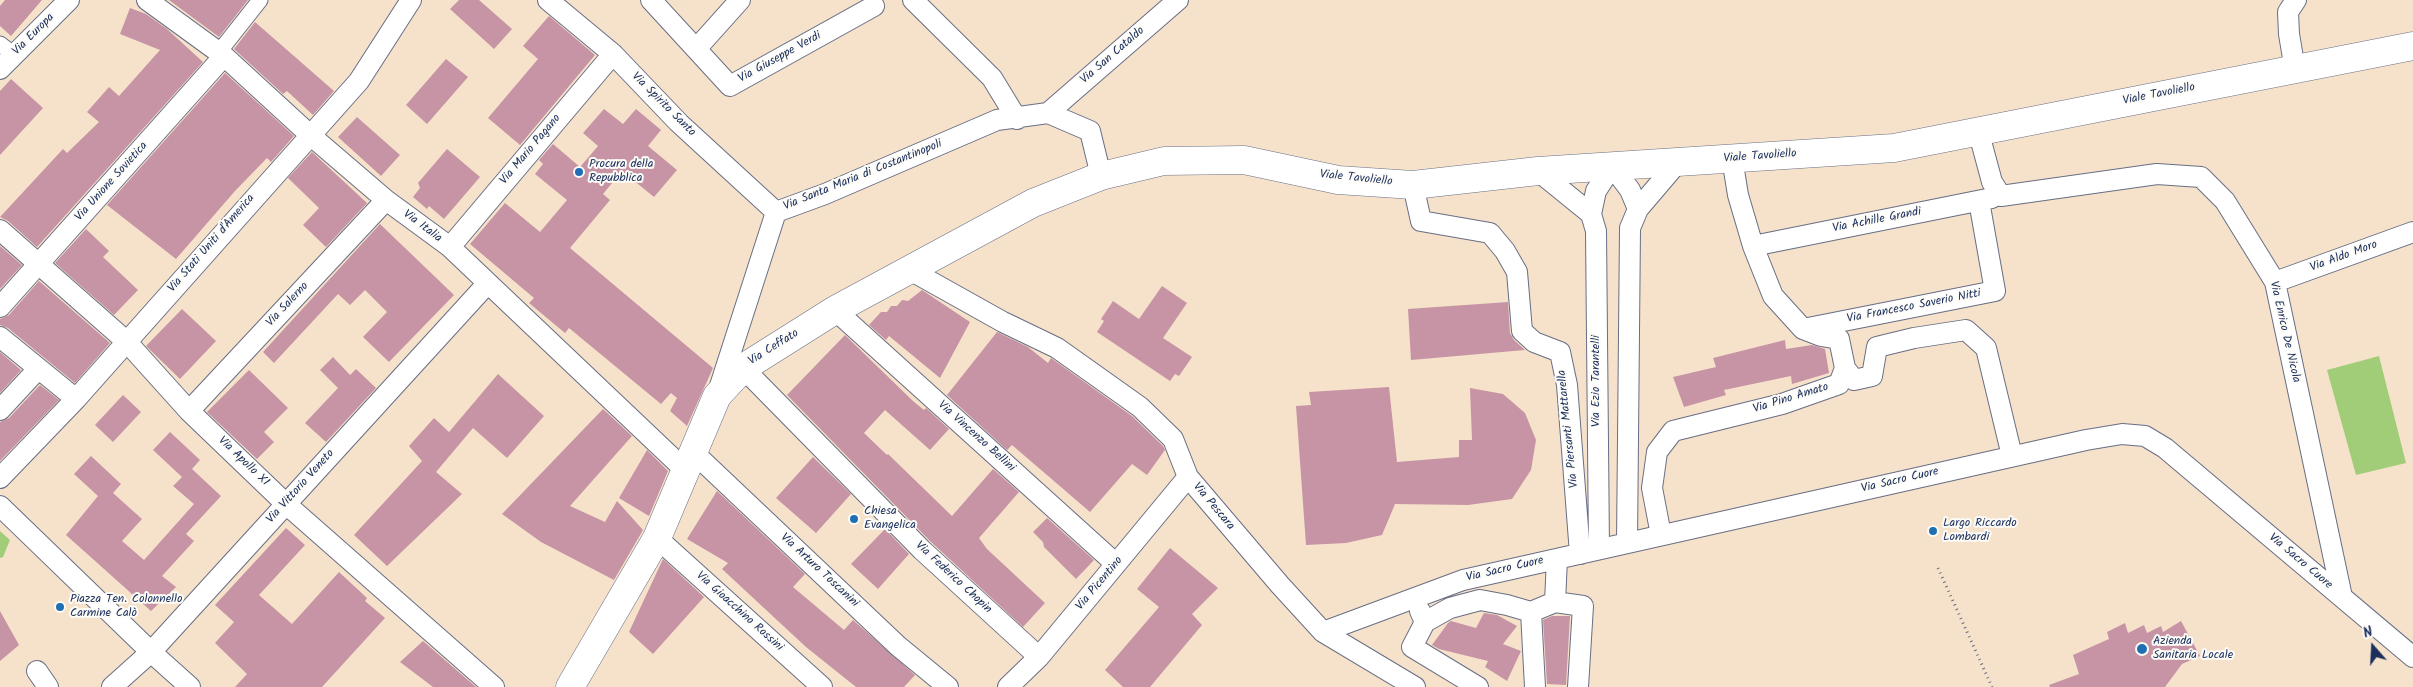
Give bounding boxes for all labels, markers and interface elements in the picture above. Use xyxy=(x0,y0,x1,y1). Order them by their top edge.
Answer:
street label: Via Europa xyxy=(10,11,58,59)
street label: Via San Cataldo xyxy=(1078,24,1148,88)
street label: Via Giuseppe Verdi xyxy=(736,29,824,87)
street label: Via Spirito Santo xyxy=(628,70,698,140)
street label: Viale Tavoliello xyxy=(2122,81,2196,109)
street label: Via Mario Pagano xyxy=(497,112,565,188)
street label: Via Santa Maria di Costantinopoli xyxy=(782,138,944,214)
street label: Via Unione Sovietica xyxy=(73,139,151,225)
street label: Viale Tavoliello xyxy=(1723,147,1797,167)
place label: Procura della Repubblica xyxy=(589,158,653,186)
marker: Procura della Repubblica xyxy=(573,166,585,178)
street label: Viale Tavoliello xyxy=(1319,168,1393,190)
street label: Via Stati Uniti d'America xyxy=(166,192,258,296)
street label: Via Achille Grandi xyxy=(1832,205,1922,237)
street label: Via Italia xyxy=(400,208,444,246)
street label: Via Aldo Moro xyxy=(2308,238,2380,276)
street label: Via Salerno xyxy=(264,280,312,330)
street label: Via Enrico De Nicola xyxy=(2265,280,2303,384)
street label: Via Francesco Saverio Nitti xyxy=(1846,287,1982,327)
street label: Via Ceffato xyxy=(746,327,802,369)
street label: Via Ezio Tarantelli xyxy=(1590,335,1604,427)
street label: Via Piersanti Mattarella xyxy=(1556,369,1582,489)
street label: Via Pino Amato xyxy=(1751,381,1831,417)
street label: Via Vincenzo Bellini xyxy=(934,399,1018,475)
street label: Via Apollo XI xyxy=(214,434,272,490)
street label: Via Vittorio Veneto xyxy=(264,447,338,527)
street label: Via Sacro Cuore xyxy=(1860,465,1940,497)
street label: Via Pescara xyxy=(1189,480,1237,534)
place label: Chiesa Evangelica xyxy=(864,505,916,533)
marker: Chiesa Evangelica xyxy=(848,513,860,525)
place label: Largo Riccardo Lombardi xyxy=(1943,517,2017,545)
marker: Largo Riccardo Lombardi xyxy=(1927,525,1939,537)
street label: Via Arturo Toscanini xyxy=(777,531,861,611)
street label: Via Sacro Cuore xyxy=(2265,531,2335,593)
street label: Via Federico Chopin xyxy=(912,539,994,617)
street label: Via Picentino xyxy=(1073,554,1127,614)
street label: Via Sacro Cuore xyxy=(1465,554,1545,586)
street label: Via Gioacchino Rossini xyxy=(692,569,786,655)
place label: Piazza Ten. Colonnello Carmine Calò xyxy=(70,593,182,621)
marker: Piazza Ten. Colonnello Carmine Calò xyxy=(54,601,66,613)
text: N xyxy=(2360,621,2376,645)
north arrow xyxy=(2348,622,2398,672)
place label: Azienda Sanitaria Locale xyxy=(2153,635,2233,663)
marker: Azienda Sanitaria Locale xyxy=(2135,642,2149,656)

